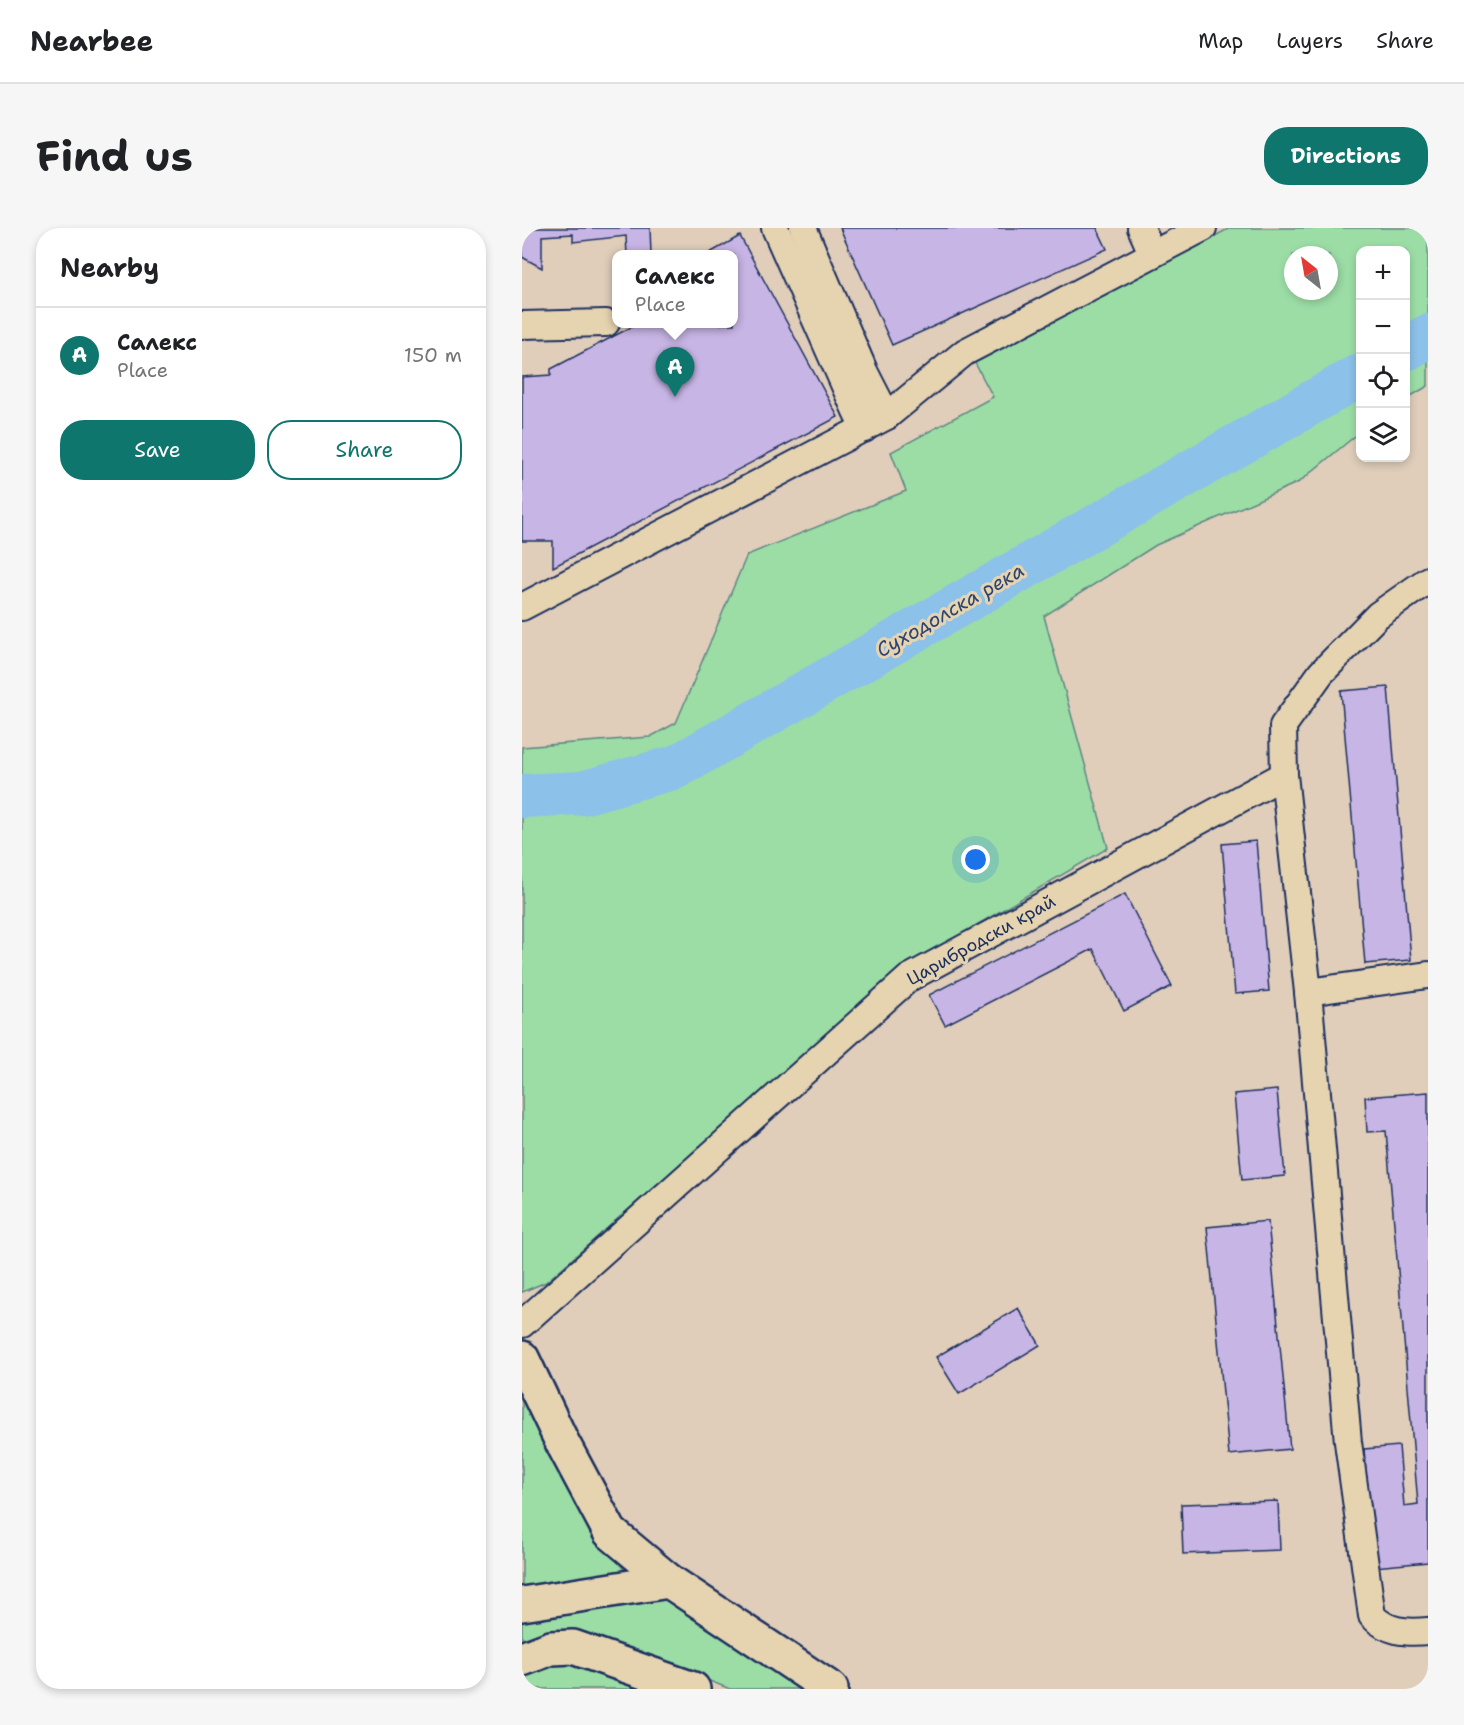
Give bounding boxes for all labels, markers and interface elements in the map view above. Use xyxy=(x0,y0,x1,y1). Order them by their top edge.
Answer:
text: Nearbee xyxy=(30,22,153,60)
text: Map xyxy=(1198,27,1243,55)
text: Layers xyxy=(1276,27,1343,55)
text: Share xyxy=(1376,27,1434,55)
button: Directions xyxy=(1264,127,1428,185)
text: Find us xyxy=(36,128,193,184)
north arrow xyxy=(1284,246,1338,300)
map controls xyxy=(1356,246,1410,462)
button: + xyxy=(1356,246,1410,300)
text: Nearby xyxy=(60,250,159,285)
popup xyxy=(612,250,738,328)
text: Салекс xyxy=(635,262,715,291)
text: Place xyxy=(635,291,686,317)
button: − xyxy=(1356,300,1410,354)
text: Салекс xyxy=(117,328,197,357)
text: A xyxy=(72,342,87,368)
text: 150 m xyxy=(404,342,462,368)
pin: A xyxy=(656,348,694,397)
button: locate xyxy=(1356,354,1410,408)
text: Place xyxy=(117,357,168,383)
button: layers xyxy=(1356,408,1410,462)
button: Save xyxy=(60,420,255,480)
button: Share xyxy=(267,420,462,480)
water label: Суходолска река xyxy=(871,557,1029,663)
your location xyxy=(961,845,990,874)
street label: Царибродски край xyxy=(902,889,1060,991)

